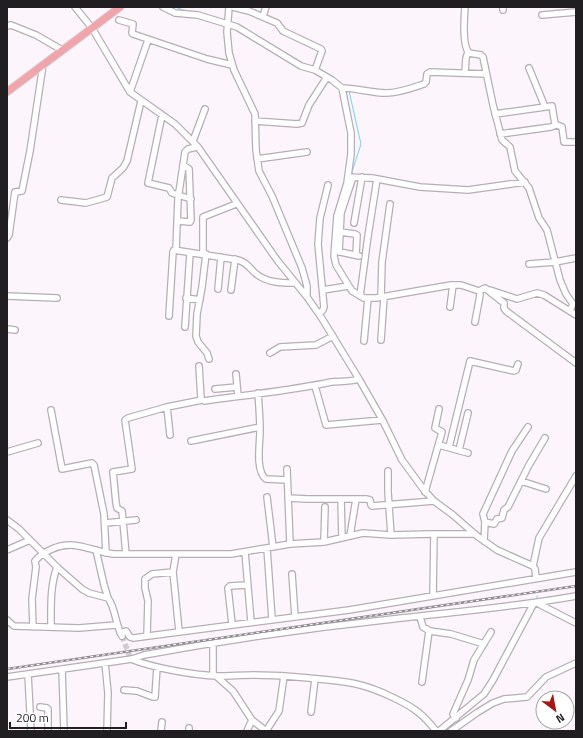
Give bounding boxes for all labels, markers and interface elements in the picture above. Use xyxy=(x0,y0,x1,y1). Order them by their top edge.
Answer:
north arrow xyxy=(535,690,575,730)
scale bar xyxy=(10,704,126,730)
text: 200 m xyxy=(16,708,49,727)
text: N xyxy=(553,710,568,727)

